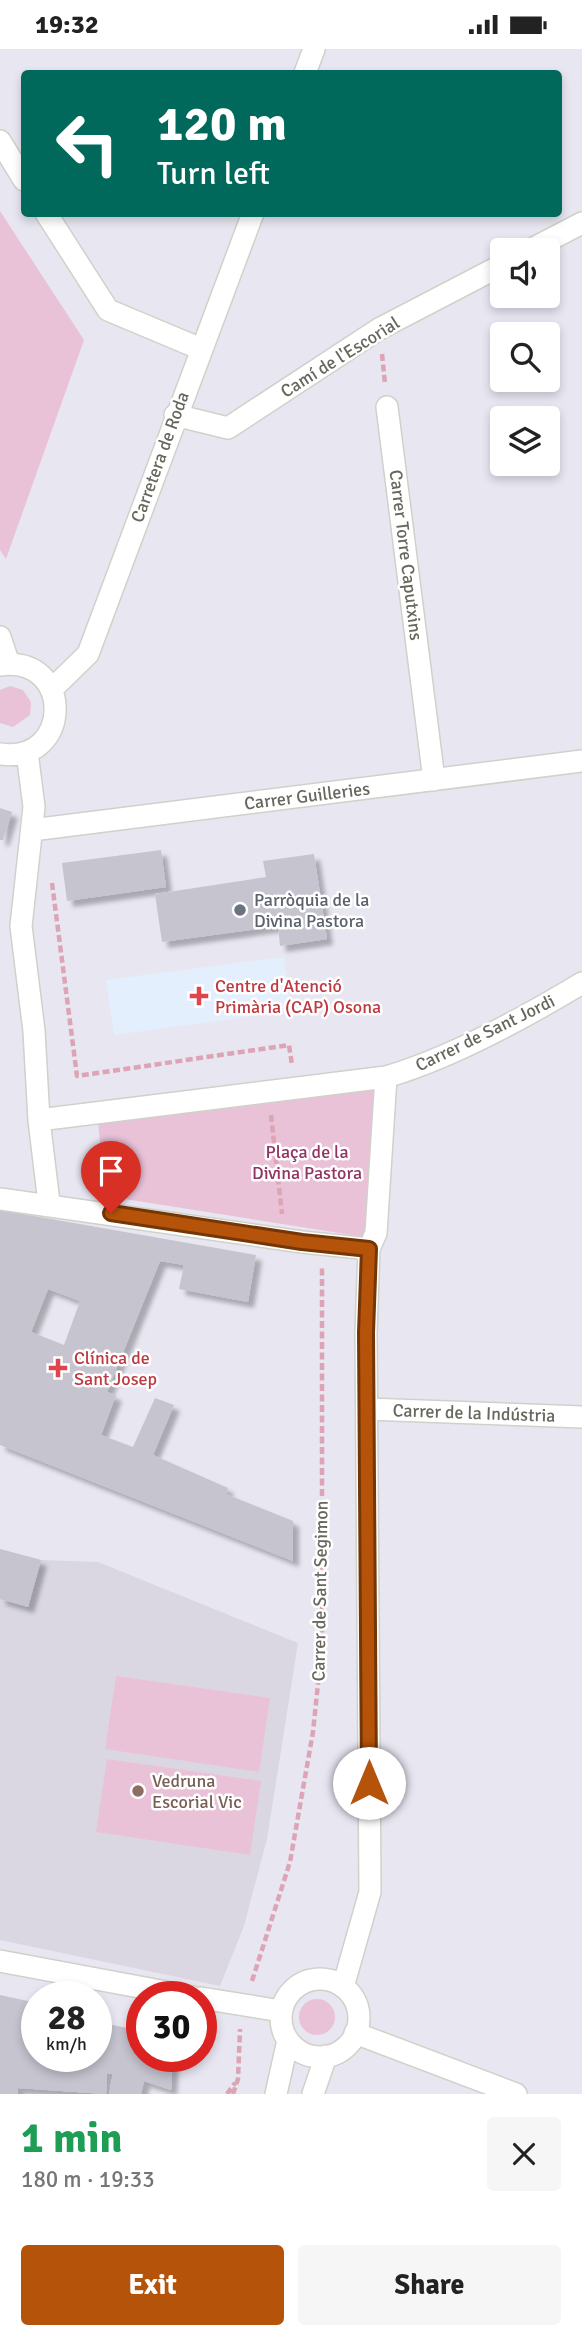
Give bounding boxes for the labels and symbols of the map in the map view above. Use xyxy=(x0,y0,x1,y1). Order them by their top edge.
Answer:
street label: Camí de l'Escorial xyxy=(276,312,404,402)
street label: Carretera de Roda xyxy=(126,389,194,525)
street label: Carrer Torre Caputxins xyxy=(385,468,427,642)
street label: Carrer Guilleries xyxy=(243,777,371,815)
place label: Parròquia de la Divina Pastora xyxy=(254,889,369,932)
marker: Parròquia de la Divina Pastora xyxy=(232,902,248,918)
place label: Centre d'Atenció Primària (CAP) Osona xyxy=(215,975,381,1018)
marker: Centre d'Atenció Primària (CAP) Osona xyxy=(189,986,209,1006)
street label: Carrer de Sant Jordi xyxy=(412,990,558,1076)
pin xyxy=(81,1141,141,1213)
park label: Plaça de la Divina Pastora xyxy=(252,1141,362,1184)
place label: Clínica de Sant Josep xyxy=(74,1347,157,1390)
marker: Clínica de Sant Josep xyxy=(48,1358,68,1378)
street label: Carrer de la Indústria xyxy=(392,1399,556,1427)
street label: Carrer de Sant Segimon xyxy=(307,1500,333,1682)
position arrow xyxy=(332,1746,406,1820)
place label: Vedruna Escorial Vic xyxy=(152,1770,242,1813)
marker: Vedruna Escorial Vic xyxy=(130,1783,146,1799)
speed limit sign: 30 xyxy=(126,1981,217,2072)

